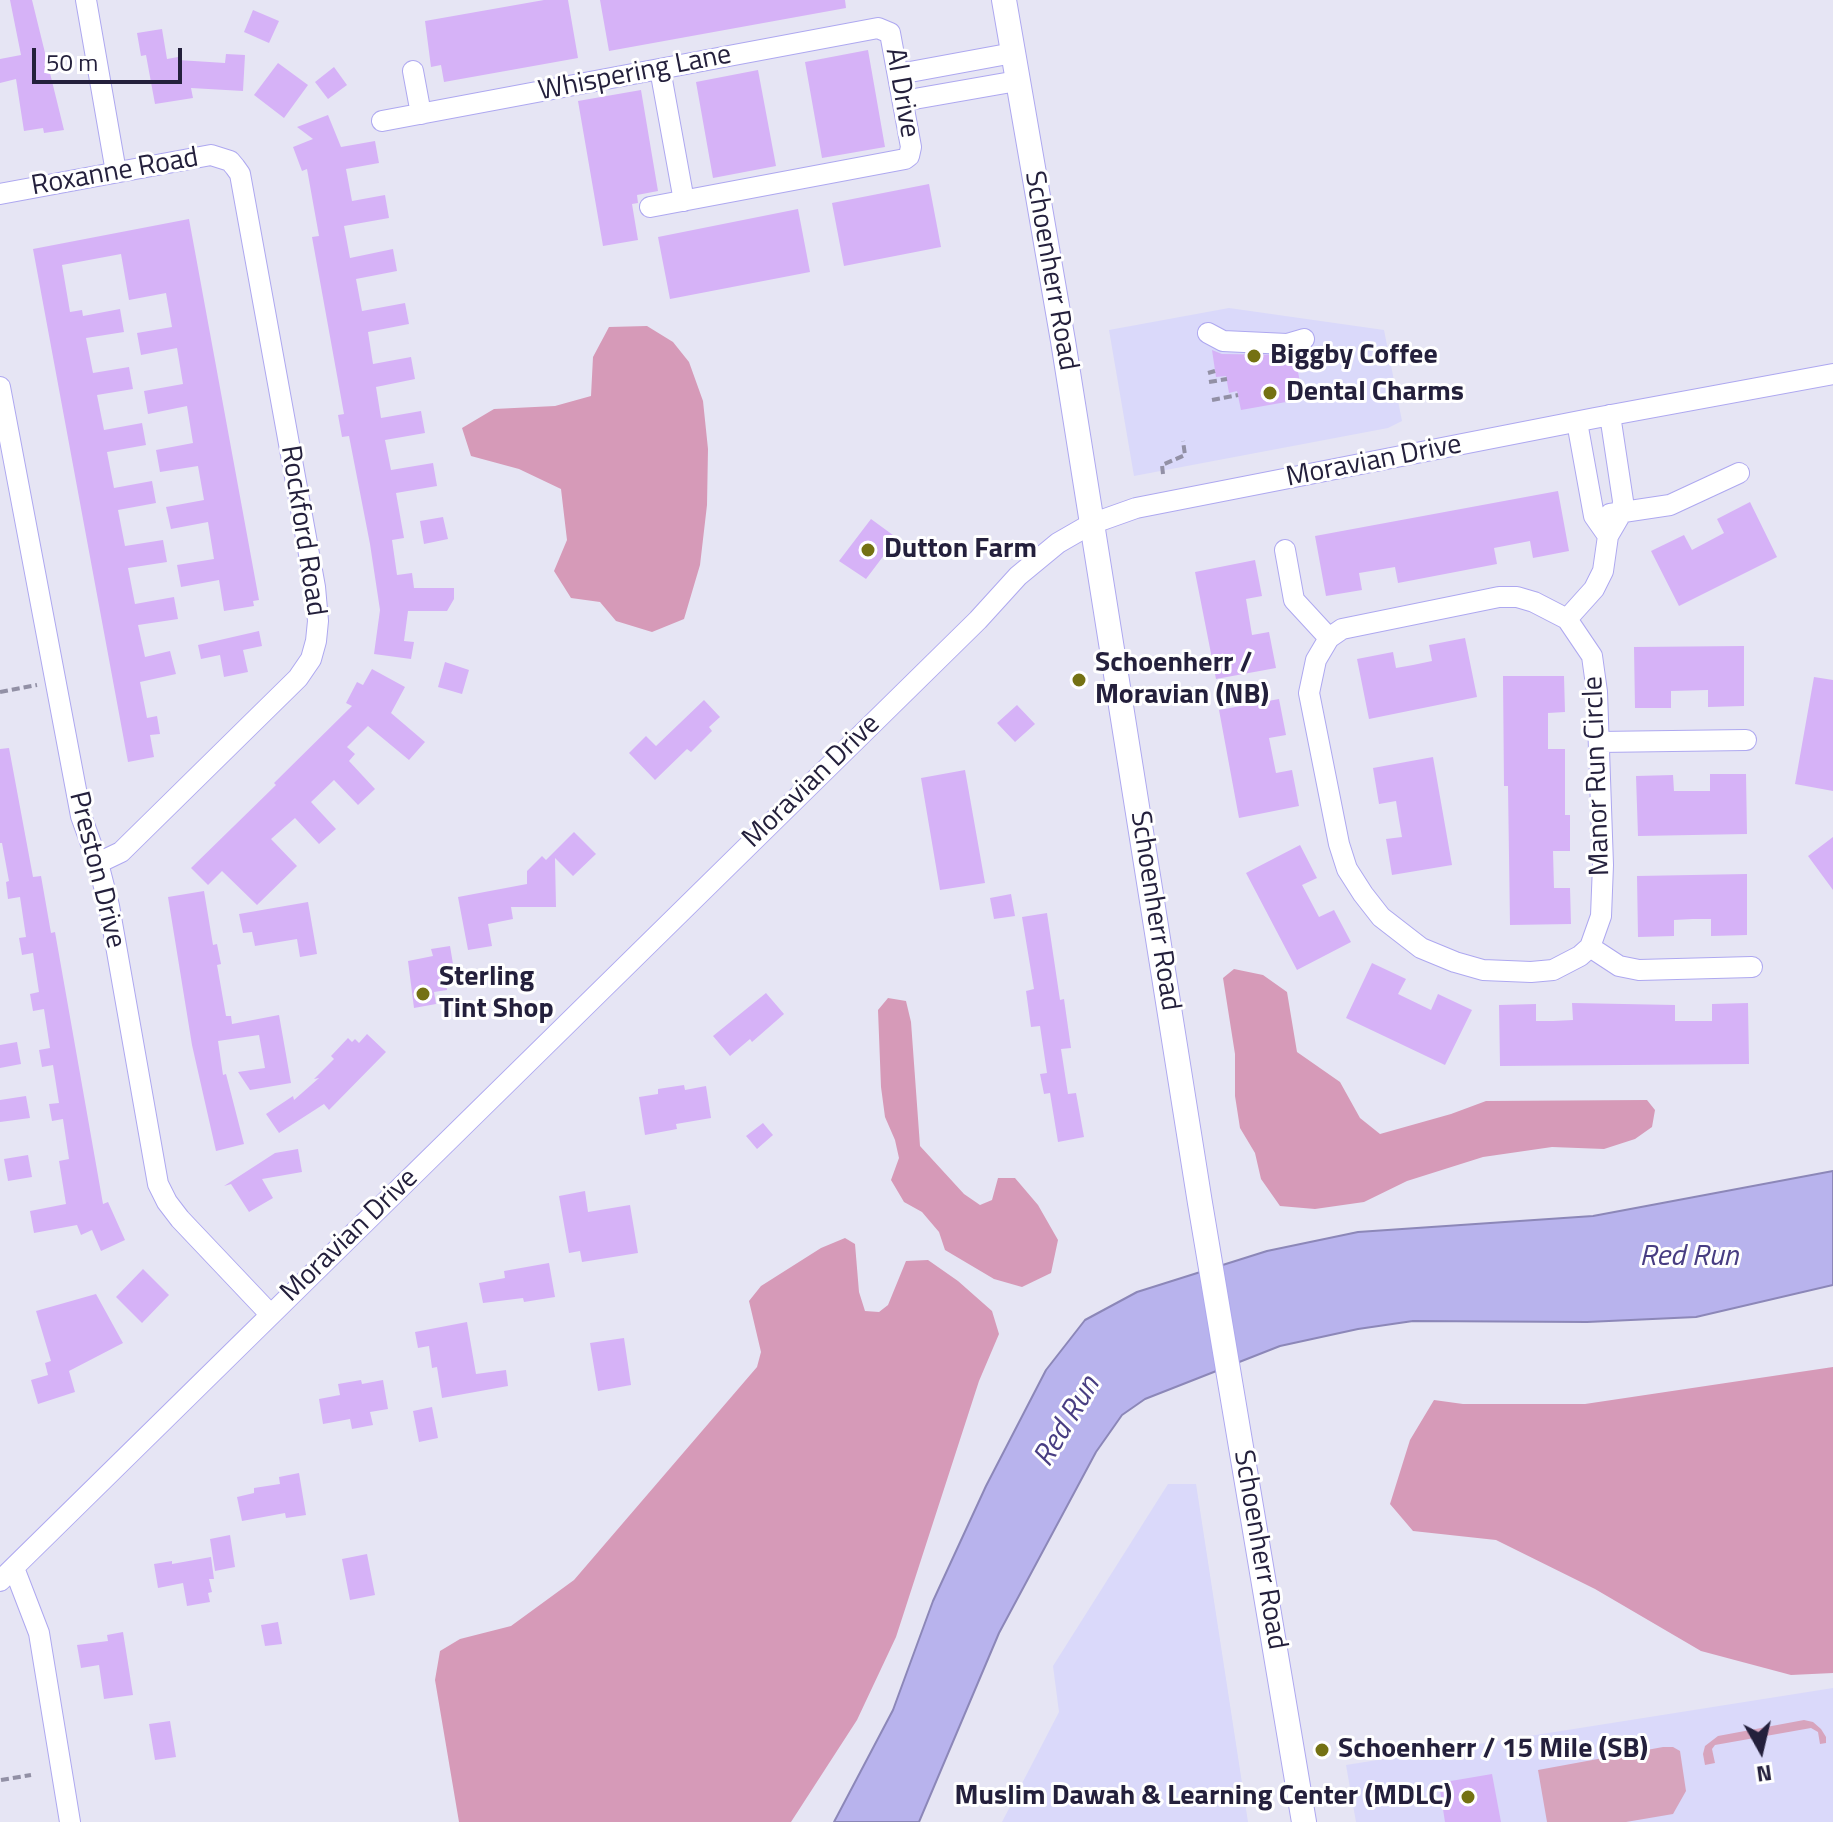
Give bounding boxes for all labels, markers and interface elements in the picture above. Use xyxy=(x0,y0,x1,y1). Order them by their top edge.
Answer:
scale bar xyxy=(36,32,186,82)
street label: Whispering Lane xyxy=(536,39,734,109)
text: 50 m xyxy=(46,44,98,80)
street label: Al Drive xyxy=(877,45,925,141)
street label: Roxanne Road xyxy=(29,142,201,204)
street label: Schoenherr Road xyxy=(1016,169,1084,373)
place label: Biggby Coffee xyxy=(1270,339,1438,373)
marker: Biggby Coffee xyxy=(1245,347,1263,365)
place label: Dental Charms xyxy=(1286,376,1464,410)
marker: Dental Charms xyxy=(1261,384,1279,402)
street label: Moravian Drive xyxy=(1284,429,1464,495)
street label: Rockford Road xyxy=(272,443,332,619)
place label: Dutton Farm xyxy=(884,533,1037,567)
marker: Dutton Farm xyxy=(859,541,877,559)
place label: Schoenherr / Moravian (NB) xyxy=(1095,647,1269,713)
marker: Schoenherr / Moravian (NB) xyxy=(1070,671,1088,689)
street label: Manor Run Circle xyxy=(1578,675,1618,877)
street label: Moravian Drive xyxy=(736,708,888,856)
street label: Preston Drive xyxy=(60,788,132,952)
street label: Schoenherr Road xyxy=(1122,809,1186,1013)
place label: Sterling Tint Shop xyxy=(439,961,554,1027)
marker: Sterling Tint Shop xyxy=(414,985,432,1003)
street label: Moravian Drive xyxy=(274,1162,426,1310)
water label: Red Run xyxy=(1639,1240,1739,1276)
water label: Red Run xyxy=(1027,1370,1109,1474)
street label: Schoenherr Road xyxy=(1225,1448,1293,1652)
north arrow xyxy=(1721,1710,1801,1790)
place label: Schoenherr / 15 Mile (SB) xyxy=(1338,1733,1648,1767)
marker: Schoenherr / 15 Mile (SB) xyxy=(1313,1741,1331,1759)
text: N xyxy=(1754,1756,1774,1792)
place label: Muslim Dawah & Learning Center (MDLC) xyxy=(955,1780,1452,1814)
marker: Muslim Dawah & Learning Center (MDLC) xyxy=(1459,1788,1477,1806)

